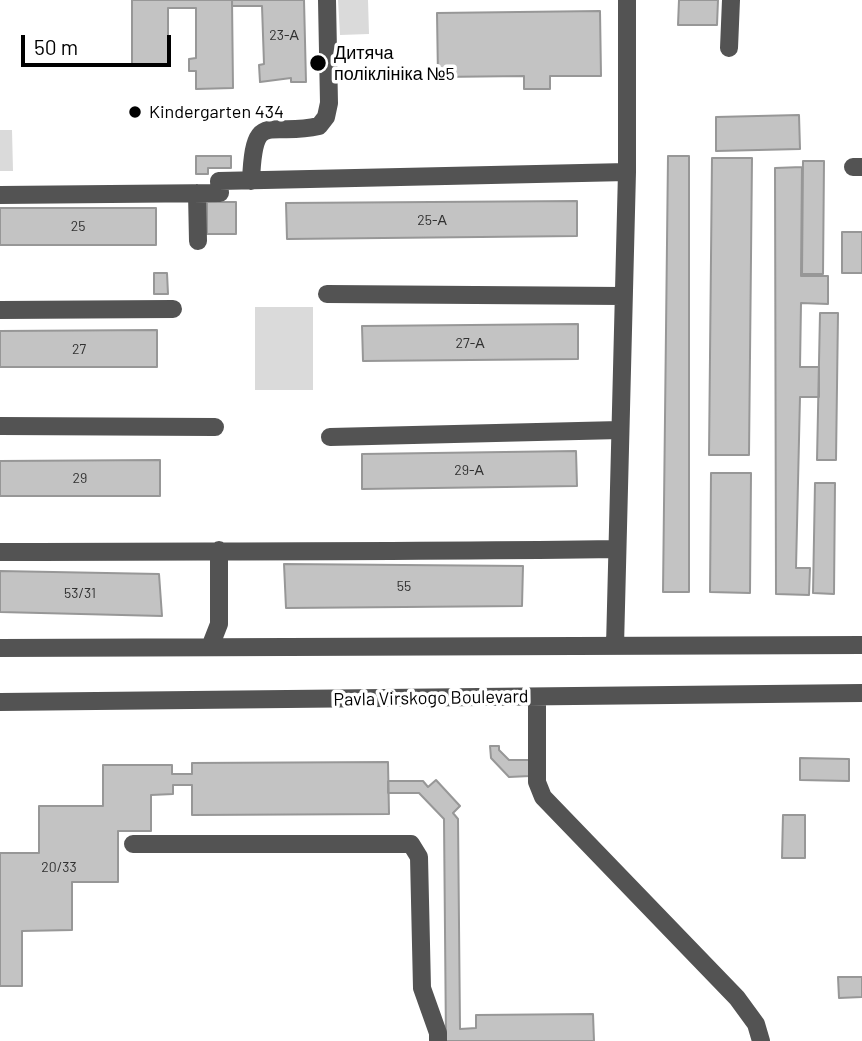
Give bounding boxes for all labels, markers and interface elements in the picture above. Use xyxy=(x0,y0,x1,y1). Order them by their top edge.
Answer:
scale bar xyxy=(24,21,175,65)
house number: 23-А xyxy=(269,27,299,43)
text: 50 m xyxy=(34,34,78,59)
place label: Дитяча поліклініка №5 xyxy=(334,42,455,84)
marker: Дитяча поліклініка №5 xyxy=(308,53,328,73)
place label: Kindergarten 434 xyxy=(149,101,284,123)
marker: Kindergarten 434 xyxy=(127,104,143,120)
house number: 25-А xyxy=(417,212,447,228)
house number: 25 xyxy=(71,218,85,234)
house number: 27-А xyxy=(456,335,484,351)
house number: 27 xyxy=(72,341,86,357)
house number: 29-А xyxy=(454,462,484,478)
house number: 29 xyxy=(73,470,87,486)
house number: 55 xyxy=(397,578,411,594)
house number: 53/31 xyxy=(64,585,96,601)
street label: Pavla Virskogo Boulevard xyxy=(333,685,529,711)
house number: 20/33 xyxy=(41,859,77,875)

